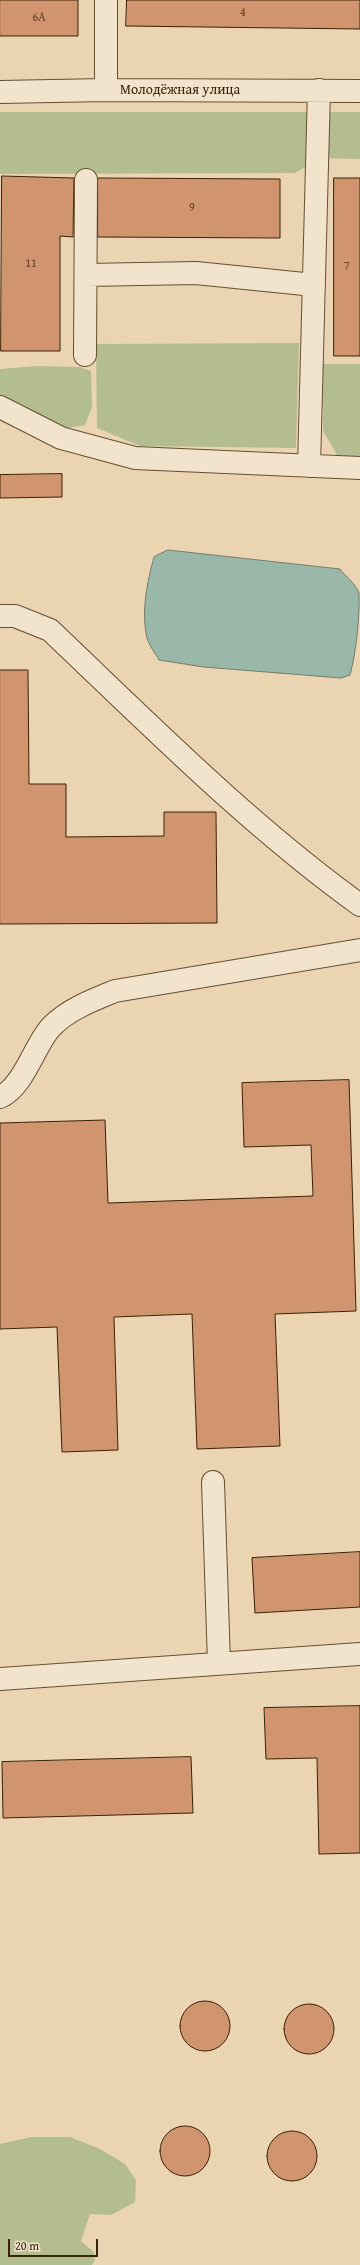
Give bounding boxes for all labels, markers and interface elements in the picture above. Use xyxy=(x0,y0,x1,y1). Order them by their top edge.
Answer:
house number: 4 xyxy=(240,6,246,20)
house number: 6А xyxy=(32,11,46,25)
street label: Молодёжная улица xyxy=(120,82,240,98)
house number: 9 xyxy=(189,201,195,215)
house number: 11 xyxy=(25,257,37,271)
house number: 7 xyxy=(344,260,350,274)
scale bar xyxy=(10,2231,100,2257)
text: 20 m xyxy=(15,2237,39,2254)

